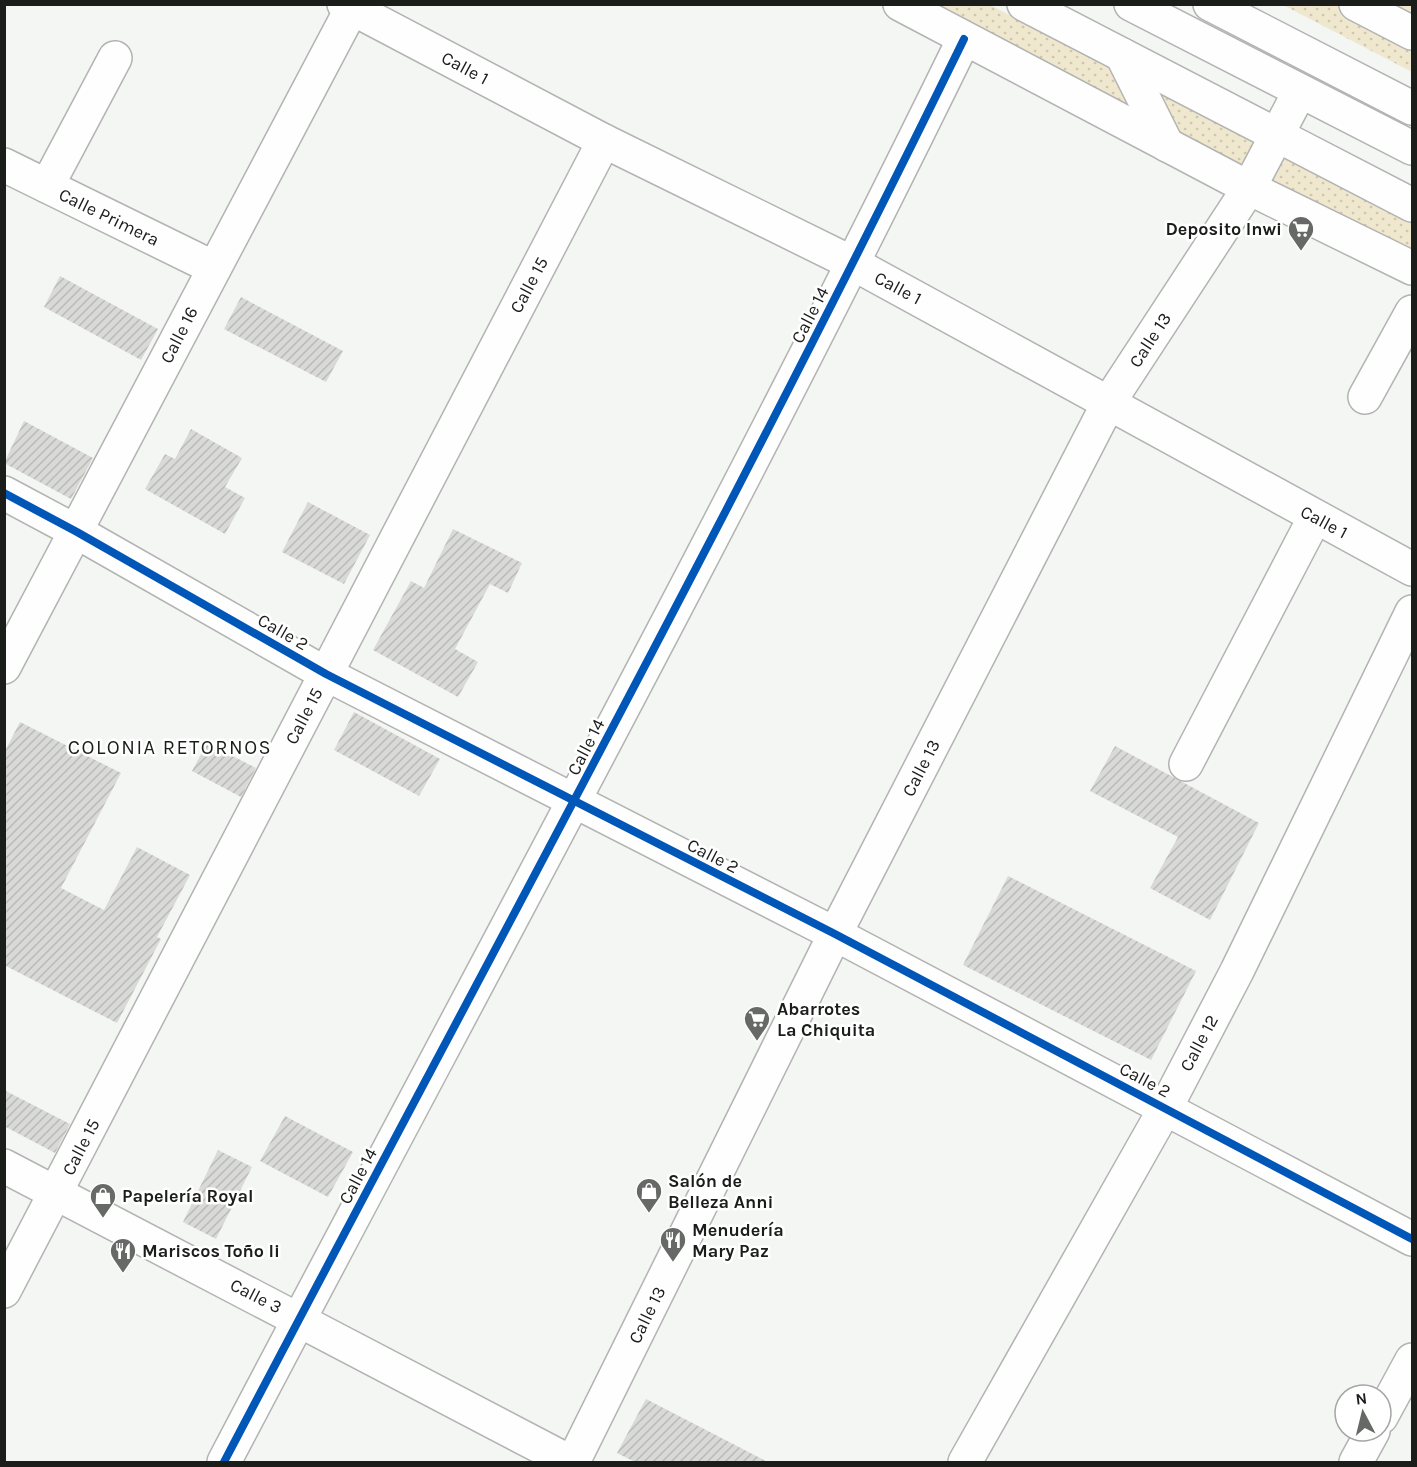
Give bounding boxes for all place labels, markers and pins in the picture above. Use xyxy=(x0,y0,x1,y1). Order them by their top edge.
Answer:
supermarket icon: Deposito Inwi xyxy=(1286,214,1316,252)
place label: Deposito Inwi xyxy=(1165,218,1282,240)
place label: Abarrotes La Chiquita xyxy=(777,998,875,1041)
supermarket icon: Abarrotes La Chiquita xyxy=(742,1004,772,1042)
place label: Salón de Belleza Anni xyxy=(668,1170,773,1213)
shop icon: Salón de Belleza Anni xyxy=(634,1176,664,1214)
shop icon: Papelería Royal xyxy=(88,1181,118,1219)
place label: Papelería Royal xyxy=(122,1185,253,1207)
place label: Menudería Mary Paz xyxy=(692,1219,784,1262)
restaurant icon: Menudería Mary Paz xyxy=(658,1225,688,1263)
restaurant icon: Mariscos Toño Ii xyxy=(108,1236,138,1274)
place label: Mariscos Toño Ii xyxy=(142,1240,280,1262)

